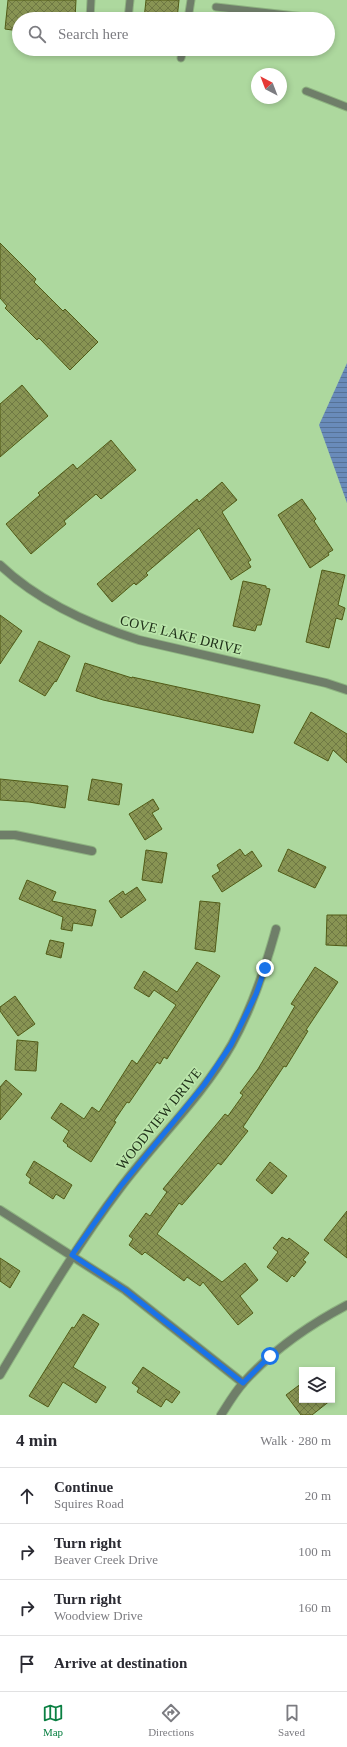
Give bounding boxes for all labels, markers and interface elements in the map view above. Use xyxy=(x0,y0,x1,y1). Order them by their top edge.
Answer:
search box xyxy=(12,12,335,56)
icon: search xyxy=(26,23,48,45)
text: Search here xyxy=(58,26,128,42)
north arrow xyxy=(251,68,287,104)
street label: COVE LAKE DRIVE xyxy=(118,613,244,657)
route end xyxy=(256,959,274,977)
street label: WOODVIEW DRIVE xyxy=(113,1065,205,1173)
route start xyxy=(261,1347,279,1365)
map controls xyxy=(299,1367,335,1403)
button: layers xyxy=(299,1367,335,1403)
text: 4 min xyxy=(16,1431,57,1450)
text: Walk · 280 m xyxy=(260,1433,331,1448)
text: Continue xyxy=(54,1479,113,1495)
icon: ahead xyxy=(16,1485,38,1507)
text: 20 m xyxy=(305,1488,331,1503)
text: Squires Road xyxy=(54,1496,124,1511)
text: Turn right xyxy=(54,1535,121,1551)
icon: right xyxy=(16,1541,38,1563)
text: 100 m xyxy=(298,1544,331,1559)
text: Beaver Creek Drive xyxy=(54,1552,158,1567)
text: Turn right xyxy=(54,1591,121,1607)
icon: right xyxy=(16,1597,38,1619)
text: 160 m xyxy=(298,1600,331,1615)
text: Woodview Drive xyxy=(54,1608,143,1623)
icon: arrive xyxy=(16,1653,38,1675)
text: Arrive at destination xyxy=(54,1655,187,1671)
tab: Map xyxy=(42,1702,64,1738)
tab: Directions xyxy=(148,1702,194,1738)
tab: Saved xyxy=(278,1702,305,1738)

